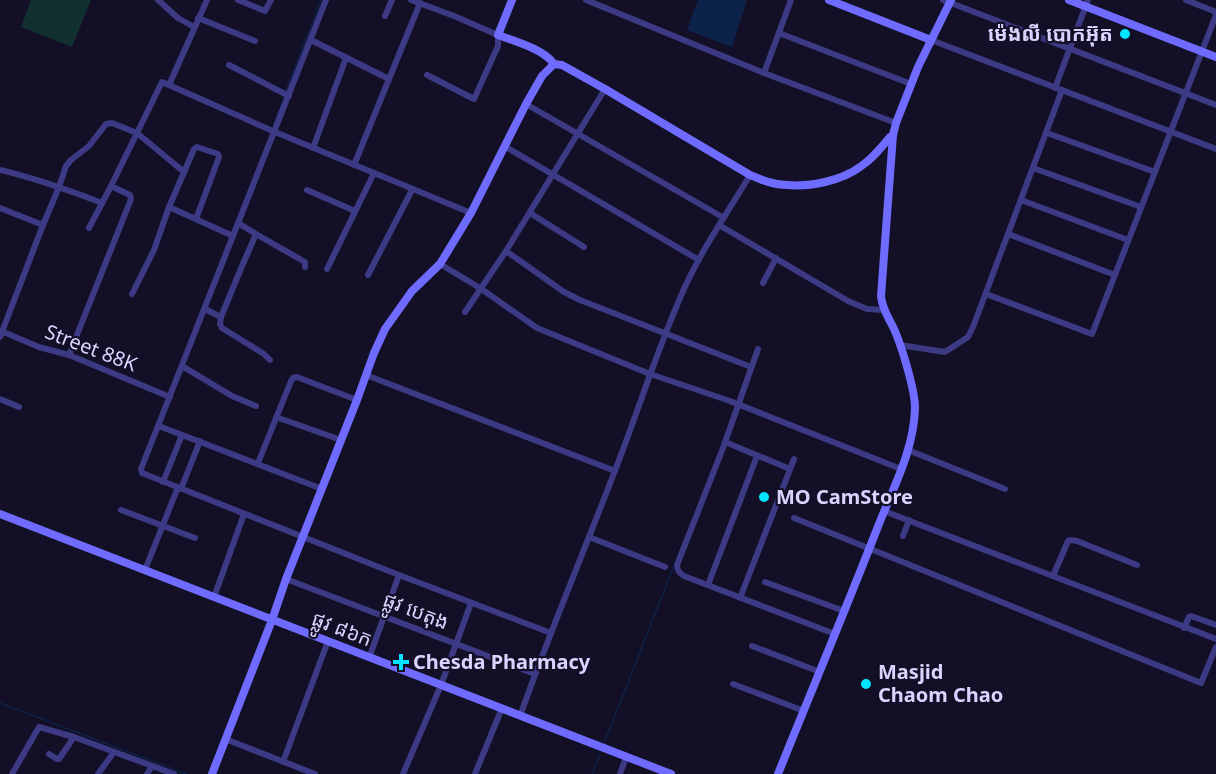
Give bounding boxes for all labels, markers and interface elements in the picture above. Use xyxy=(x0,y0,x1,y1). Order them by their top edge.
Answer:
place label: ម៉េងលី បោកអ៊ុត xyxy=(988,20,1113,47)
marker: ម៉េងលី បោកអ៊ុត xyxy=(1118,27,1132,41)
street label: Street 88K xyxy=(41,318,142,378)
place label: MO CamStore xyxy=(776,483,913,510)
marker: MO CamStore xyxy=(757,490,771,504)
street label: ផ្លូវ បេតុង xyxy=(377,586,453,641)
street label: ផ្លូវ ៨៦ក xyxy=(306,605,376,658)
place label: Chesda Pharmacy xyxy=(413,648,591,675)
marker: Chesda Pharmacy xyxy=(394,655,408,669)
place label: Masjid Chaom Chao xyxy=(878,658,1003,708)
marker: Masjid Chaom Chao xyxy=(859,677,873,691)

